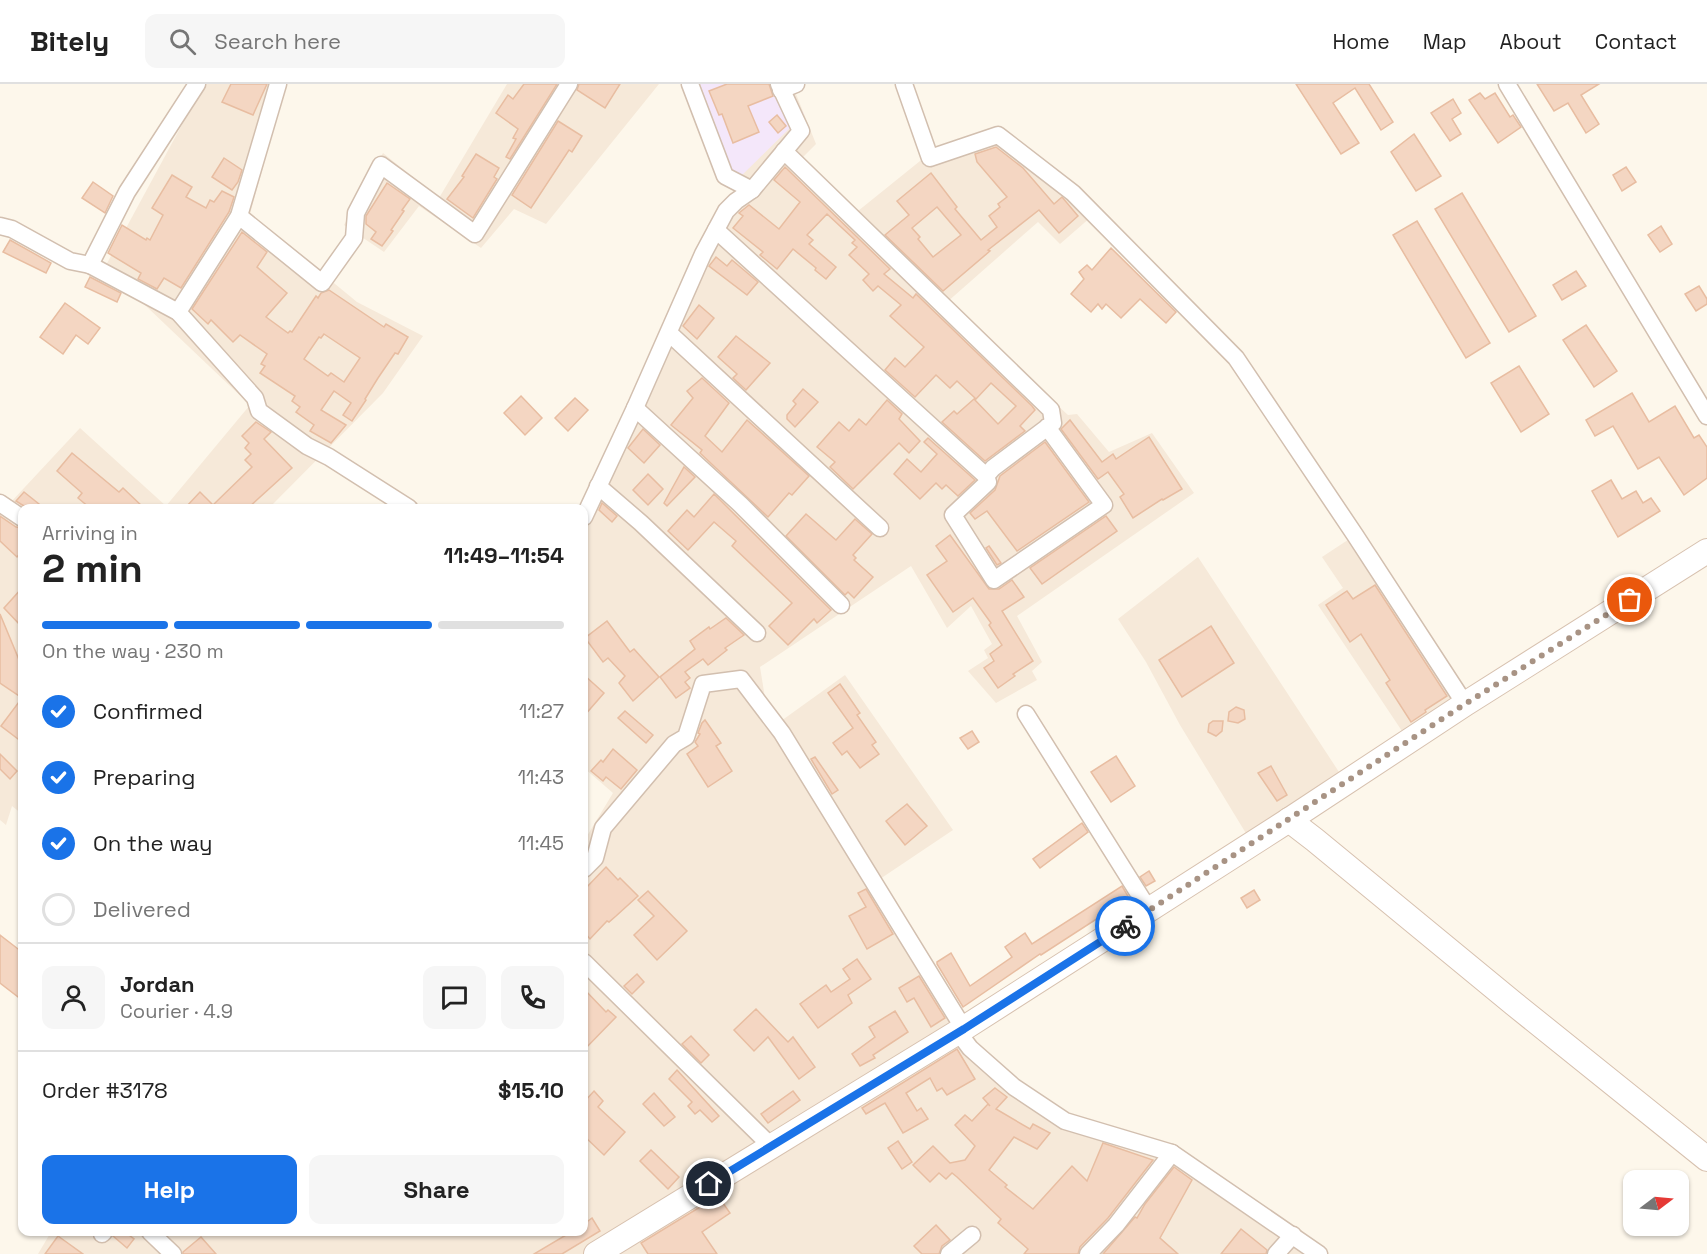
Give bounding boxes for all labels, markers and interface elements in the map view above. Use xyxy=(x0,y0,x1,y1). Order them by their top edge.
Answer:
search box xyxy=(145,14,565,68)
text: Bitely xyxy=(30,23,109,59)
icon: search xyxy=(166,25,199,58)
text: Search here xyxy=(214,27,341,55)
text: Home xyxy=(1332,28,1390,55)
text: Map xyxy=(1423,28,1467,55)
text: About xyxy=(1500,28,1562,55)
text: Contact xyxy=(1595,28,1677,55)
text: Arriving in xyxy=(42,520,138,546)
text: 11:49–11:54 xyxy=(443,541,564,569)
text: 2 min xyxy=(42,544,143,593)
pin xyxy=(1604,574,1655,625)
icon: bag xyxy=(1613,583,1646,616)
text: On the way · 230 m xyxy=(42,638,224,664)
icon: check xyxy=(42,695,75,728)
text: Confirmed xyxy=(93,697,203,725)
text: 11:27 xyxy=(519,698,564,724)
icon: check xyxy=(42,761,75,794)
text: Preparing xyxy=(93,763,195,791)
text: 11:43 xyxy=(518,764,564,790)
icon: check xyxy=(42,827,75,860)
text: On the way xyxy=(93,829,212,857)
text: 11:45 xyxy=(518,830,564,856)
text: Delivered xyxy=(93,895,191,923)
courier xyxy=(1095,896,1155,956)
icon: bike xyxy=(1109,910,1142,943)
button: person xyxy=(42,966,105,1029)
button: chat xyxy=(423,966,486,1029)
button: phone xyxy=(501,966,564,1029)
text: Jordan xyxy=(120,970,195,998)
text: Courier · 4.9 xyxy=(120,998,233,1024)
text: Order #3178 xyxy=(42,1076,168,1104)
text: $15.10 xyxy=(498,1076,564,1104)
button: Help xyxy=(42,1155,297,1224)
button: Share xyxy=(309,1155,564,1224)
pin xyxy=(683,1158,734,1209)
icon: home xyxy=(692,1167,725,1200)
north arrow xyxy=(1623,1170,1689,1236)
map controls xyxy=(1623,1170,1689,1236)

